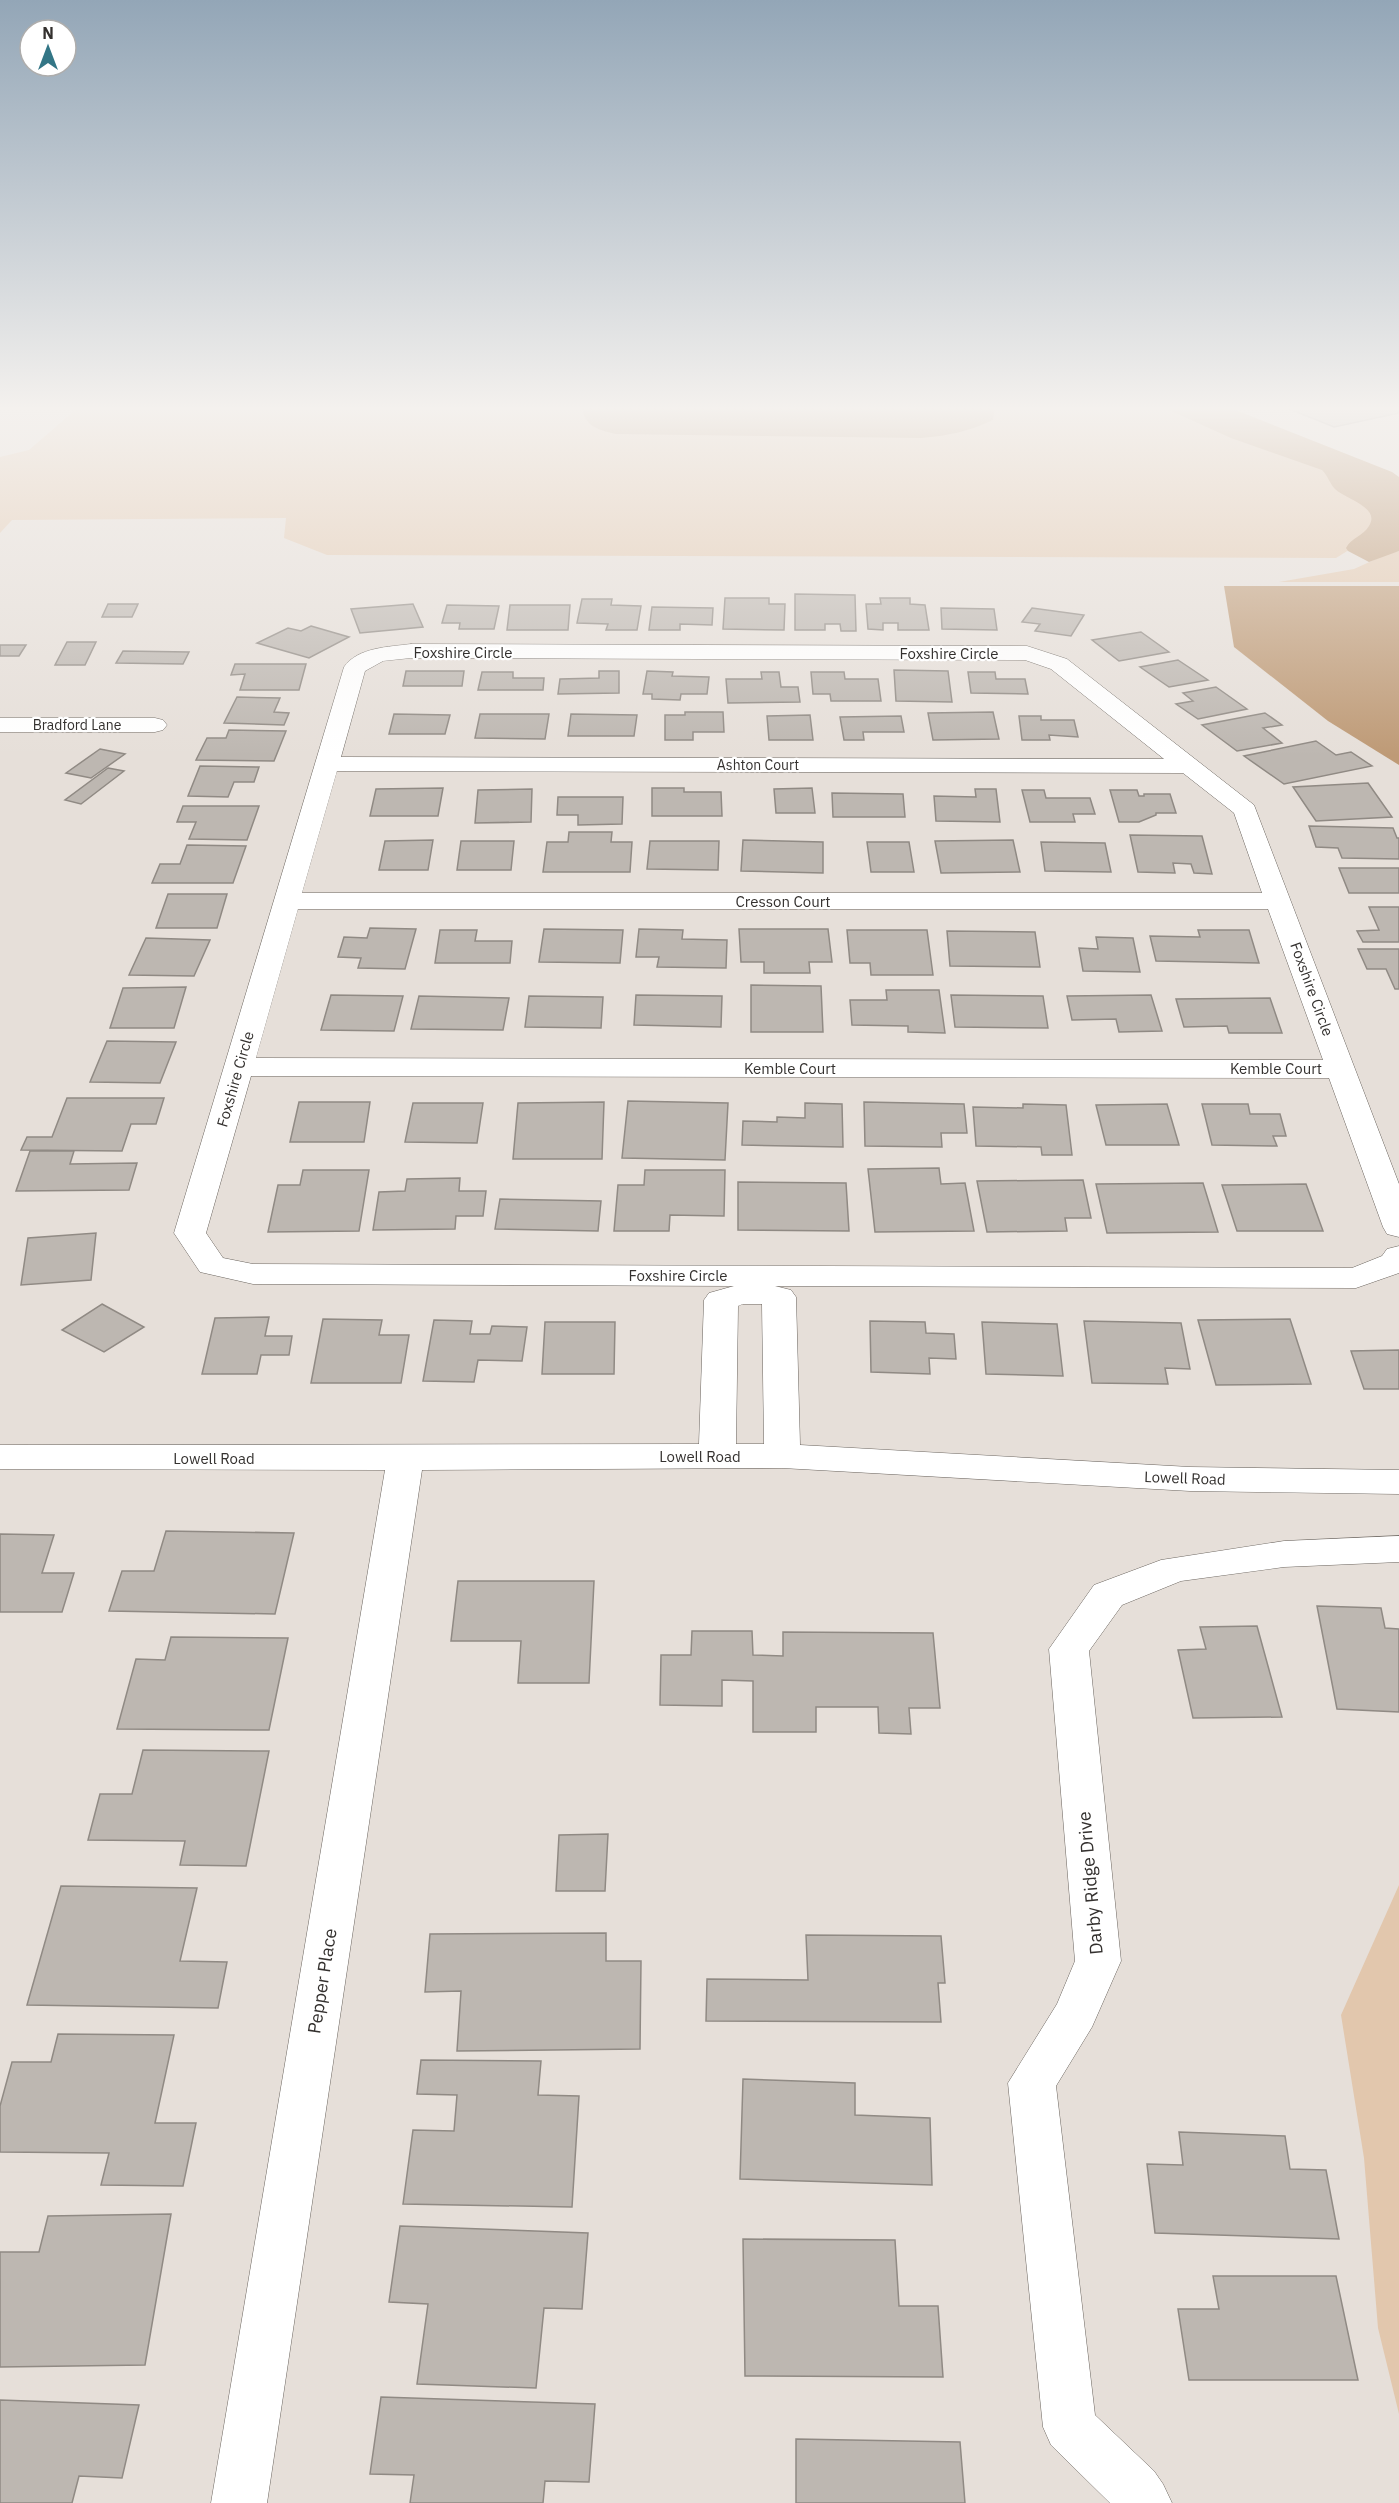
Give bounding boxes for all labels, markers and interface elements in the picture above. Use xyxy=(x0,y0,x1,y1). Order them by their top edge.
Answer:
north arrow xyxy=(18,18,78,78)
text: N xyxy=(42,23,54,43)
street label: Foxshire Circle xyxy=(414,643,512,662)
street label: Foxshire Circle xyxy=(900,644,998,663)
street label: Bradford Lane xyxy=(33,716,122,734)
street label: Ashton Court xyxy=(717,756,799,774)
street label: Cresson Court xyxy=(735,892,831,911)
street label: Foxshire Circle xyxy=(1286,939,1338,1039)
street label: Foxshire Circle xyxy=(212,1029,258,1129)
street label: Kemble Court xyxy=(744,1059,836,1078)
street label: Kemble Court xyxy=(1230,1059,1322,1078)
street label: Foxshire Circle xyxy=(629,1266,727,1285)
street label: Lowell Road xyxy=(659,1447,741,1466)
street label: Lowell Road xyxy=(173,1449,255,1468)
street label: Lowell Road xyxy=(1144,1467,1226,1489)
street label: Darby Ridge Drive xyxy=(1072,1810,1108,1956)
street label: Pepper Place xyxy=(302,1927,342,2035)

